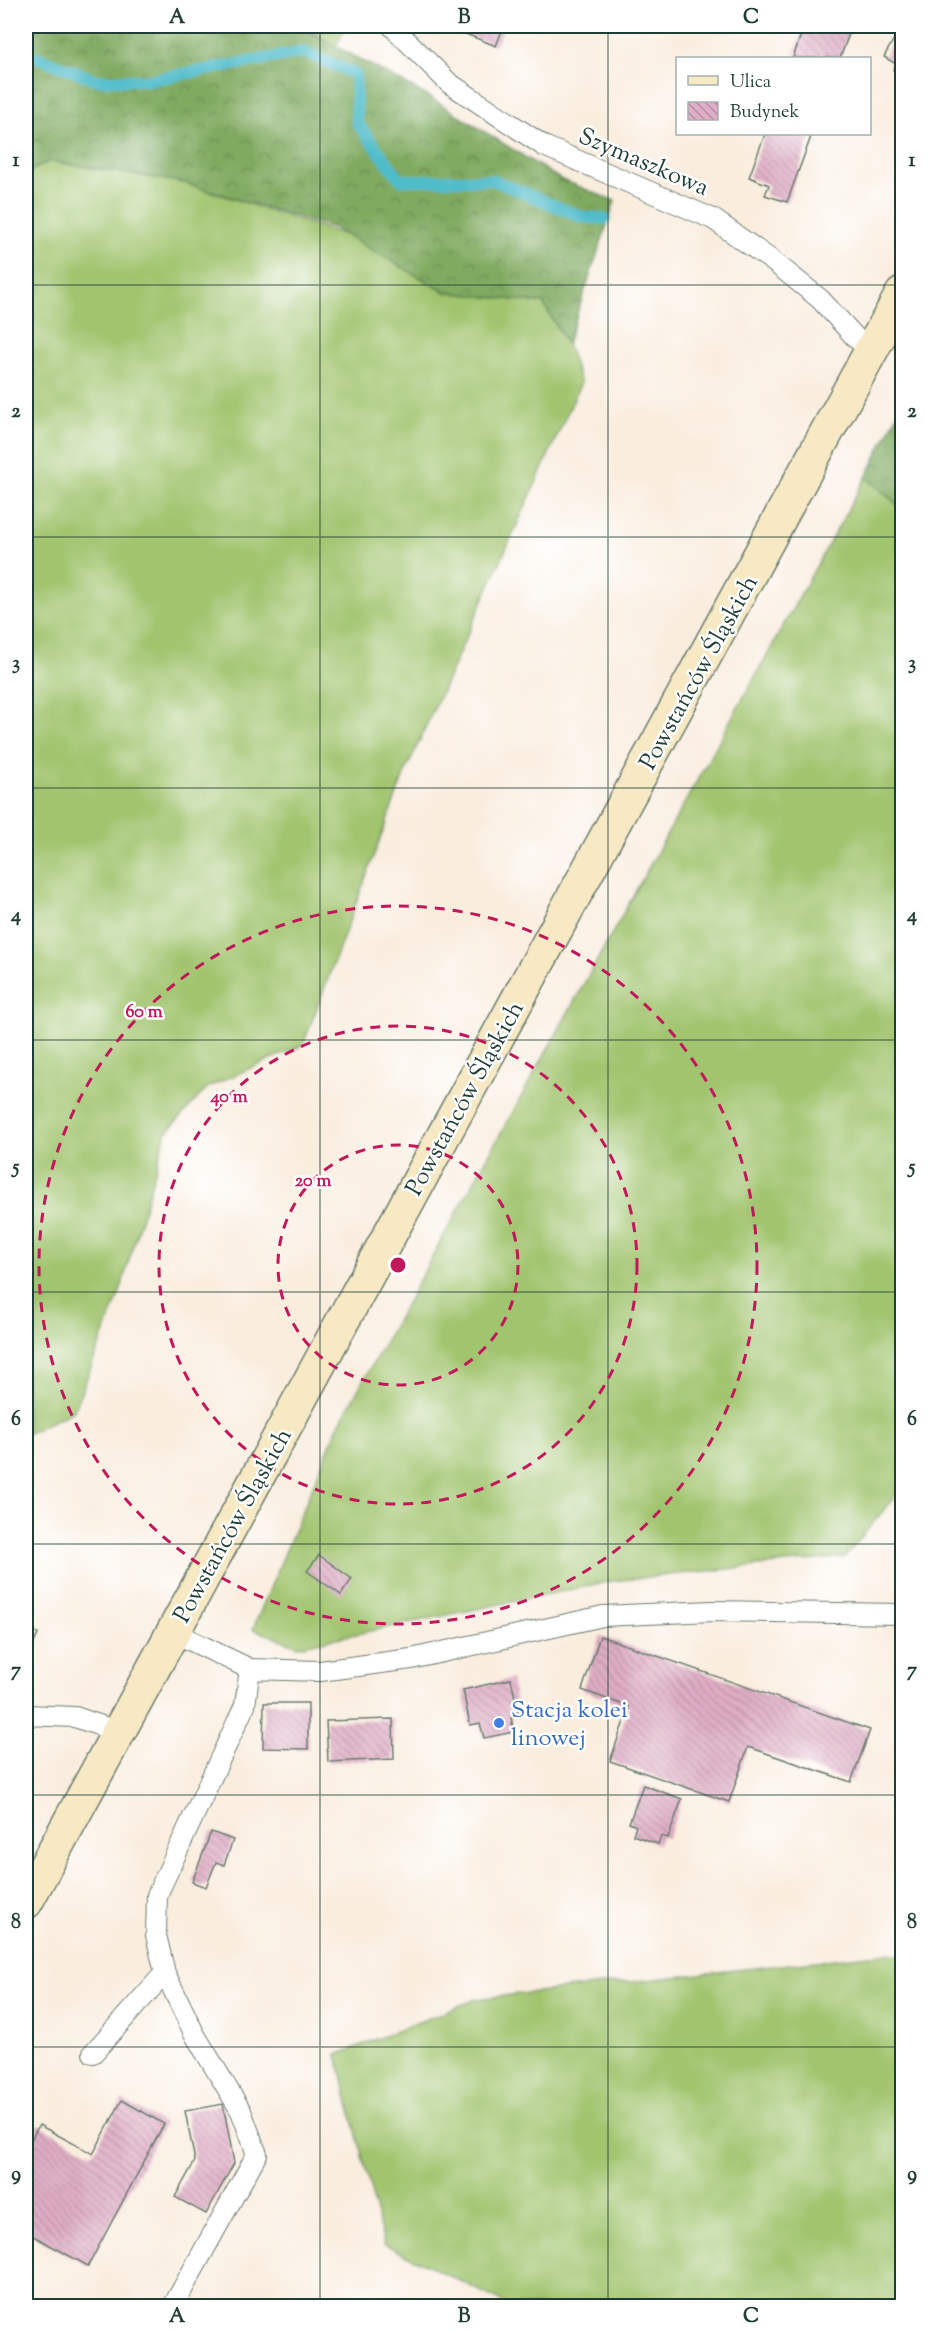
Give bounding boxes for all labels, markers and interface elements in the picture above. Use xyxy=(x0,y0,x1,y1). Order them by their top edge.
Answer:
text: A xyxy=(169,4,186,33)
text: B xyxy=(458,4,471,33)
text: C xyxy=(743,4,759,33)
legend xyxy=(676,57,871,135)
text: Ulica xyxy=(730,70,771,96)
text: Budynek xyxy=(730,100,799,126)
street label: Szymaszkowa xyxy=(573,120,714,206)
text: 1 xyxy=(13,147,20,176)
text: 1 xyxy=(909,147,916,176)
text: 2 xyxy=(11,398,21,427)
text: 2 xyxy=(907,398,917,427)
street label: Powstańców Śląskich xyxy=(632,569,767,777)
text: 3 xyxy=(12,650,20,679)
text: 3 xyxy=(908,650,916,679)
text: 4 xyxy=(10,902,21,931)
text: 4 xyxy=(906,902,917,931)
street label: Powstańców Śląskich xyxy=(398,995,533,1203)
text: 60 m xyxy=(125,1000,163,1026)
text: 40 m xyxy=(209,1085,248,1111)
text: 5 xyxy=(11,1154,20,1183)
text: 5 xyxy=(907,1154,916,1183)
text: 20 m xyxy=(295,1169,331,1195)
centre of rings xyxy=(388,1255,408,1275)
text: 6 xyxy=(11,1406,21,1435)
text: 6 xyxy=(907,1406,917,1435)
street label: Powstańców Śląskich xyxy=(166,1422,301,1630)
text: 7 xyxy=(11,1657,22,1686)
text: 7 xyxy=(907,1657,918,1686)
place label: Stacja kolei linowej xyxy=(511,1694,628,1756)
marker: Stacja kolei linowej xyxy=(492,1716,506,1730)
text: 8 xyxy=(11,1909,21,1938)
text: 8 xyxy=(907,1909,917,1938)
text: 9 xyxy=(11,2161,21,2190)
text: 9 xyxy=(907,2161,917,2190)
text: A xyxy=(169,2303,186,2332)
text: B xyxy=(458,2303,471,2332)
text: C xyxy=(743,2303,759,2332)

